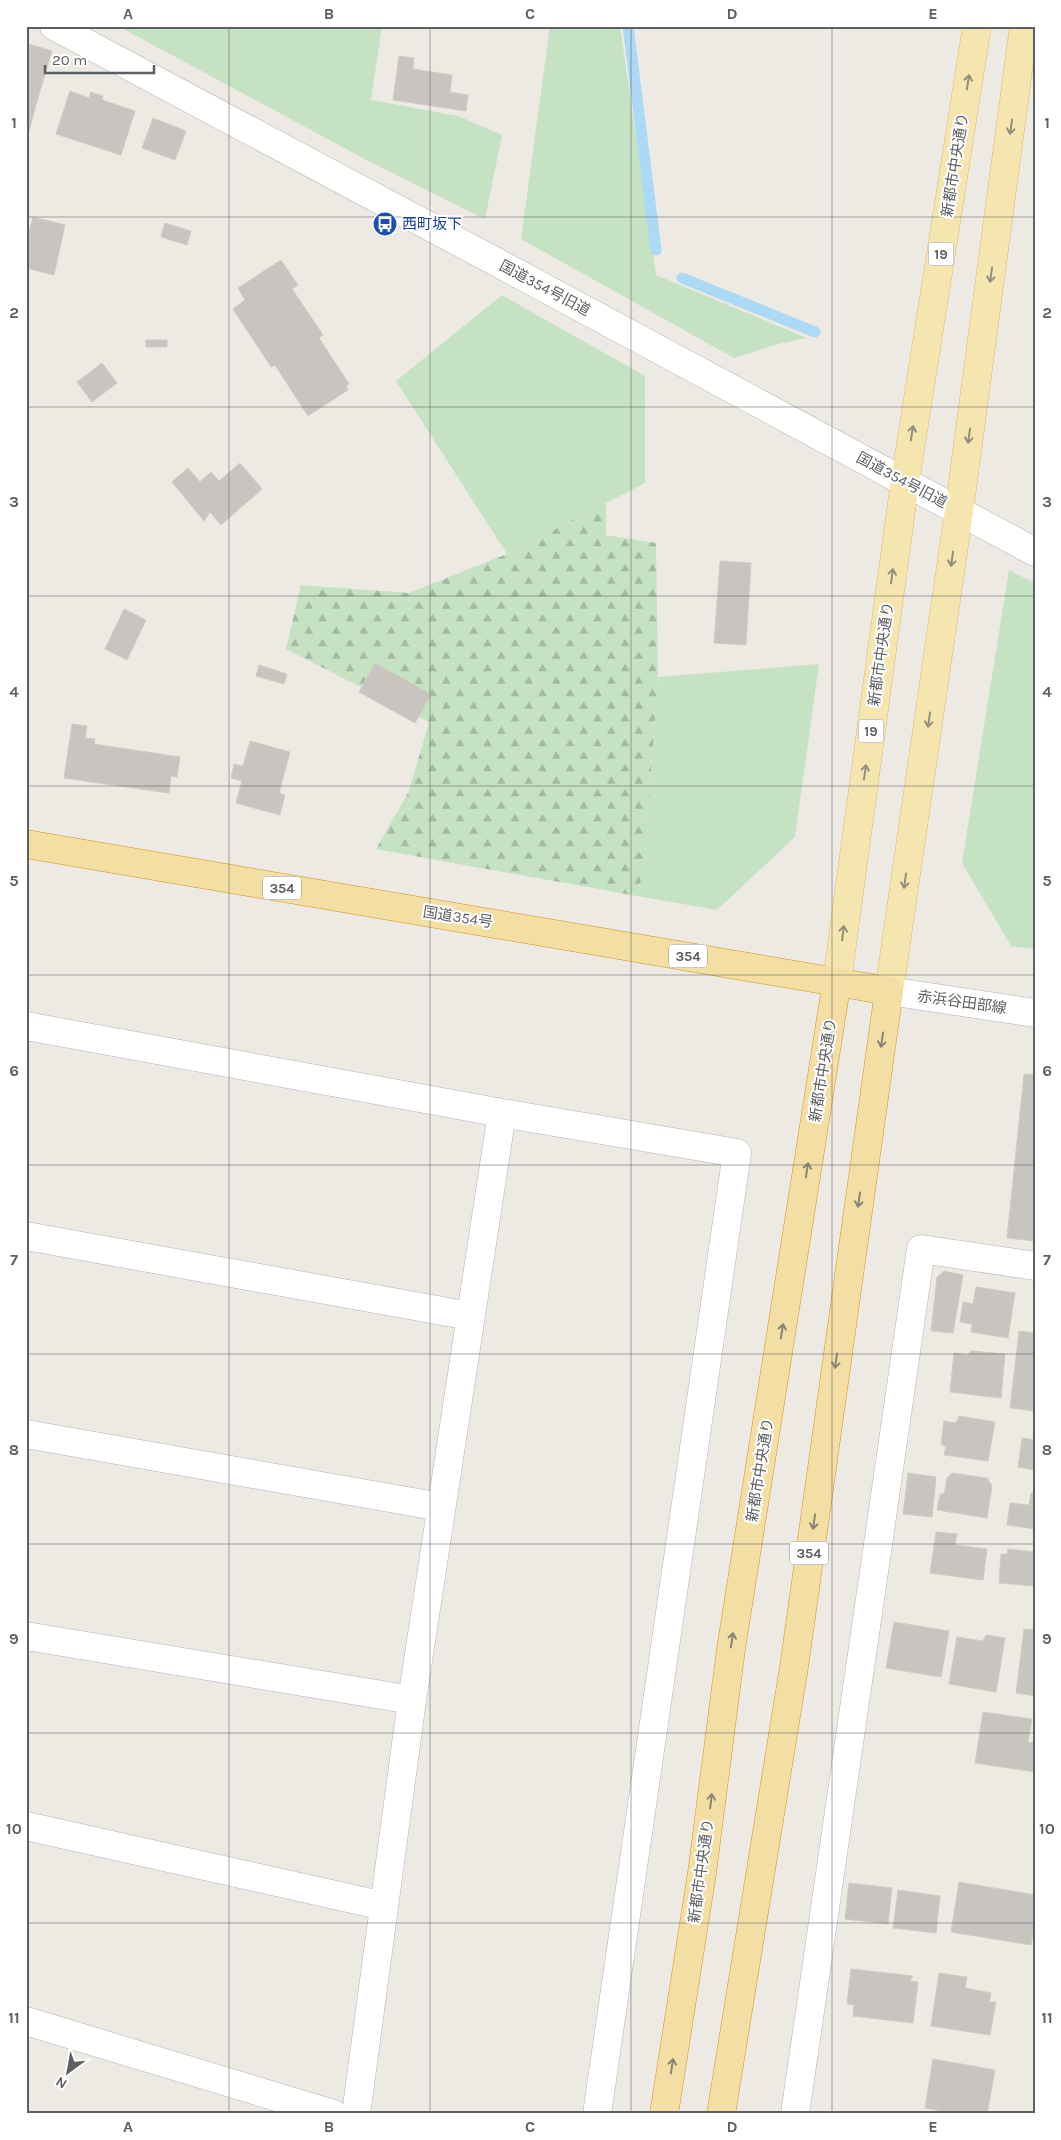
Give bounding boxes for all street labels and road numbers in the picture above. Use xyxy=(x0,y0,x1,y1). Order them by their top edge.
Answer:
street label: 新都市中央通り xyxy=(938,112,972,218)
road number: 19 xyxy=(928,242,954,266)
street label: 国道354号旧道 xyxy=(496,256,594,320)
street label: 国道354号旧道 xyxy=(853,448,951,512)
street label: 新都市中央通り xyxy=(865,601,897,707)
road number: 19 xyxy=(858,719,884,742)
road number: 354 xyxy=(263,876,301,900)
street label: 国道354号 xyxy=(422,903,494,931)
road number: 354 xyxy=(669,944,707,968)
street label: 赤浜谷田部線 xyxy=(916,987,1008,1017)
street label: 新都市中央通り xyxy=(806,1017,840,1123)
street label: 新都市中央通り xyxy=(743,1417,777,1523)
road number: 354 xyxy=(790,1542,828,1565)
street label: 新都市中央通り xyxy=(685,1818,717,1924)

